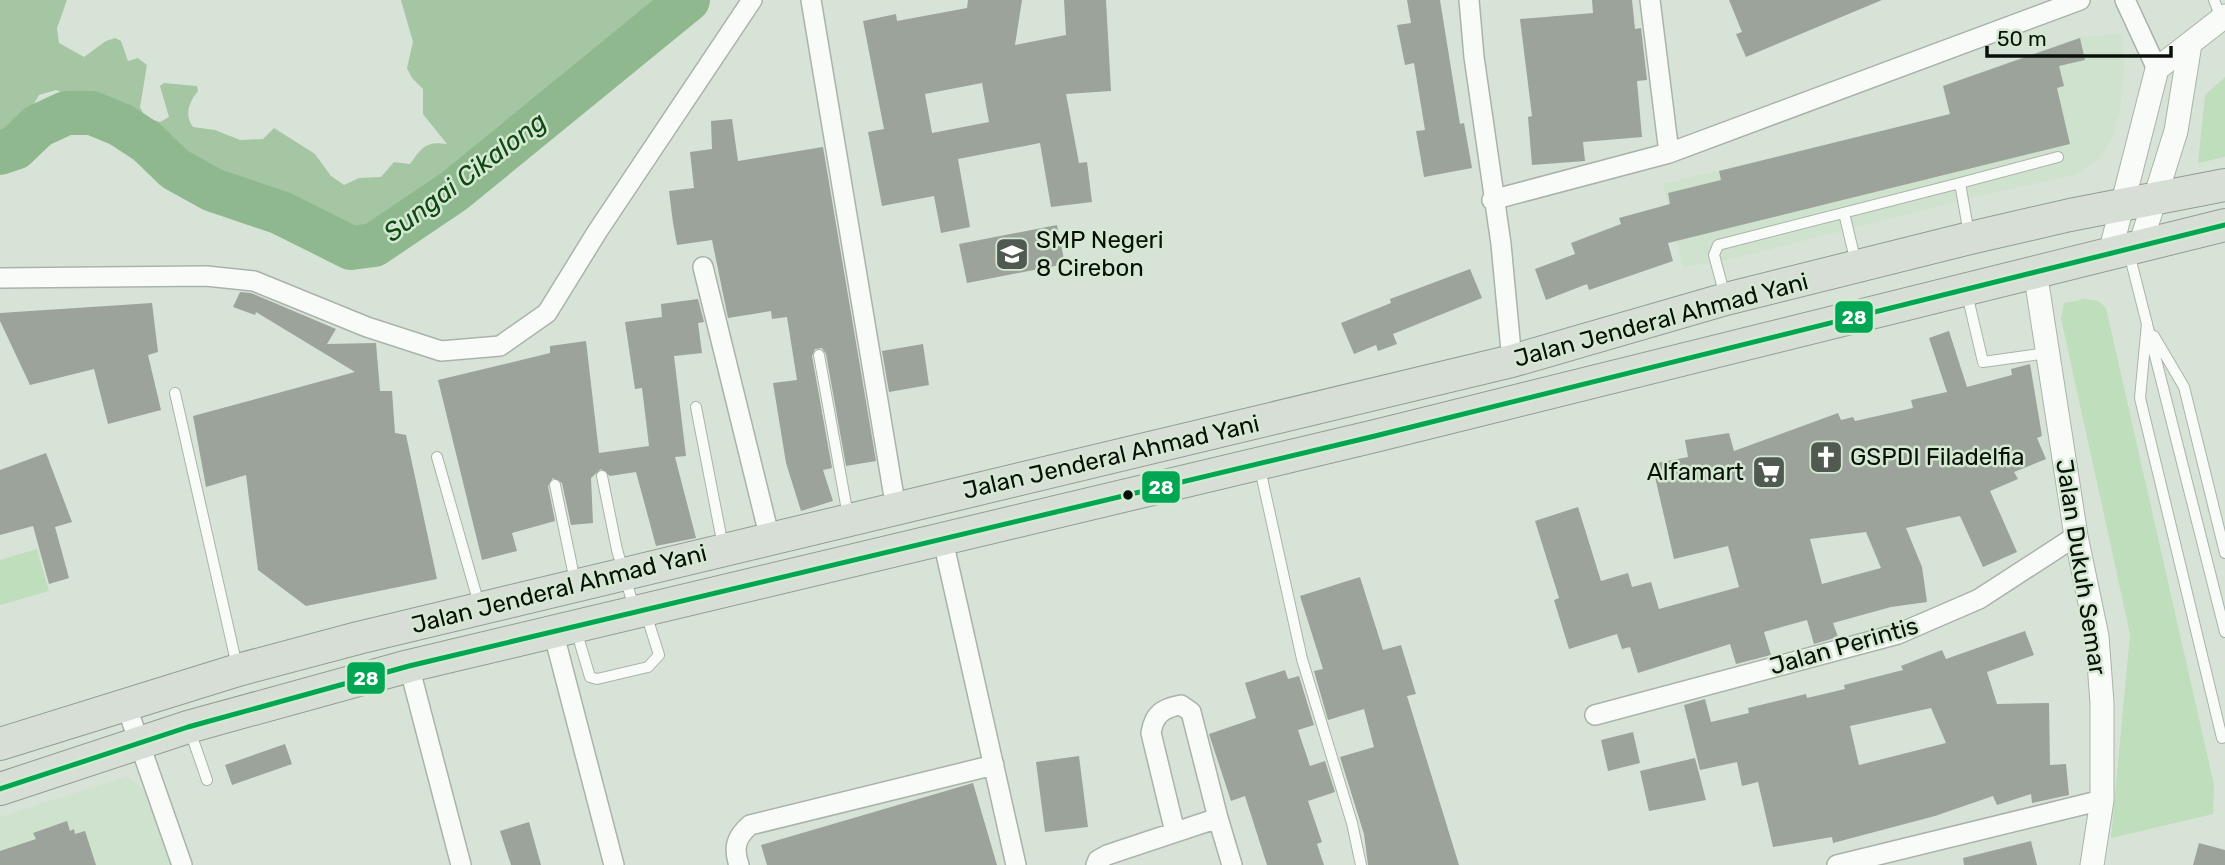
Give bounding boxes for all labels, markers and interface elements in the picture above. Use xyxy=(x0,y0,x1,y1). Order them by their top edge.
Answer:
scale bar xyxy=(1987,14,2171,58)
text: 50 m xyxy=(1997,26,2047,51)
water label: Sungai Cikalong xyxy=(377,106,553,248)
place label: SMP Negeri 8 Cirebon xyxy=(1036,226,1164,282)
school or university icon: SMP Negeri 8 Cirebon xyxy=(993,235,1031,273)
street label: Jalan Jenderal Ahmad Yani xyxy=(1511,267,1811,373)
line badge: 28 xyxy=(1834,300,1874,334)
text: 28 xyxy=(1841,306,1867,329)
street label: Jalan Jenderal Ahmad Yani xyxy=(960,409,1262,505)
church icon: GSPDI Filadelfia xyxy=(1807,438,1845,476)
place label: GSPDI Filadelfia xyxy=(1850,443,2025,471)
supermarket icon: Alfamart xyxy=(1750,453,1788,491)
street label: Jalan Dukuh Semar xyxy=(2050,457,2112,677)
place label: Alfamart xyxy=(1647,458,1744,486)
line badge: 28 xyxy=(1141,470,1181,504)
text: 28 xyxy=(1148,476,1174,499)
unlabelled marker xyxy=(1121,488,1135,502)
street label: Jalan Jenderal Ahmad Yani xyxy=(408,539,710,639)
street label: Jalan Perintis xyxy=(1766,611,1922,681)
line badge: 28 xyxy=(346,661,386,695)
text: 28 xyxy=(353,667,379,690)

